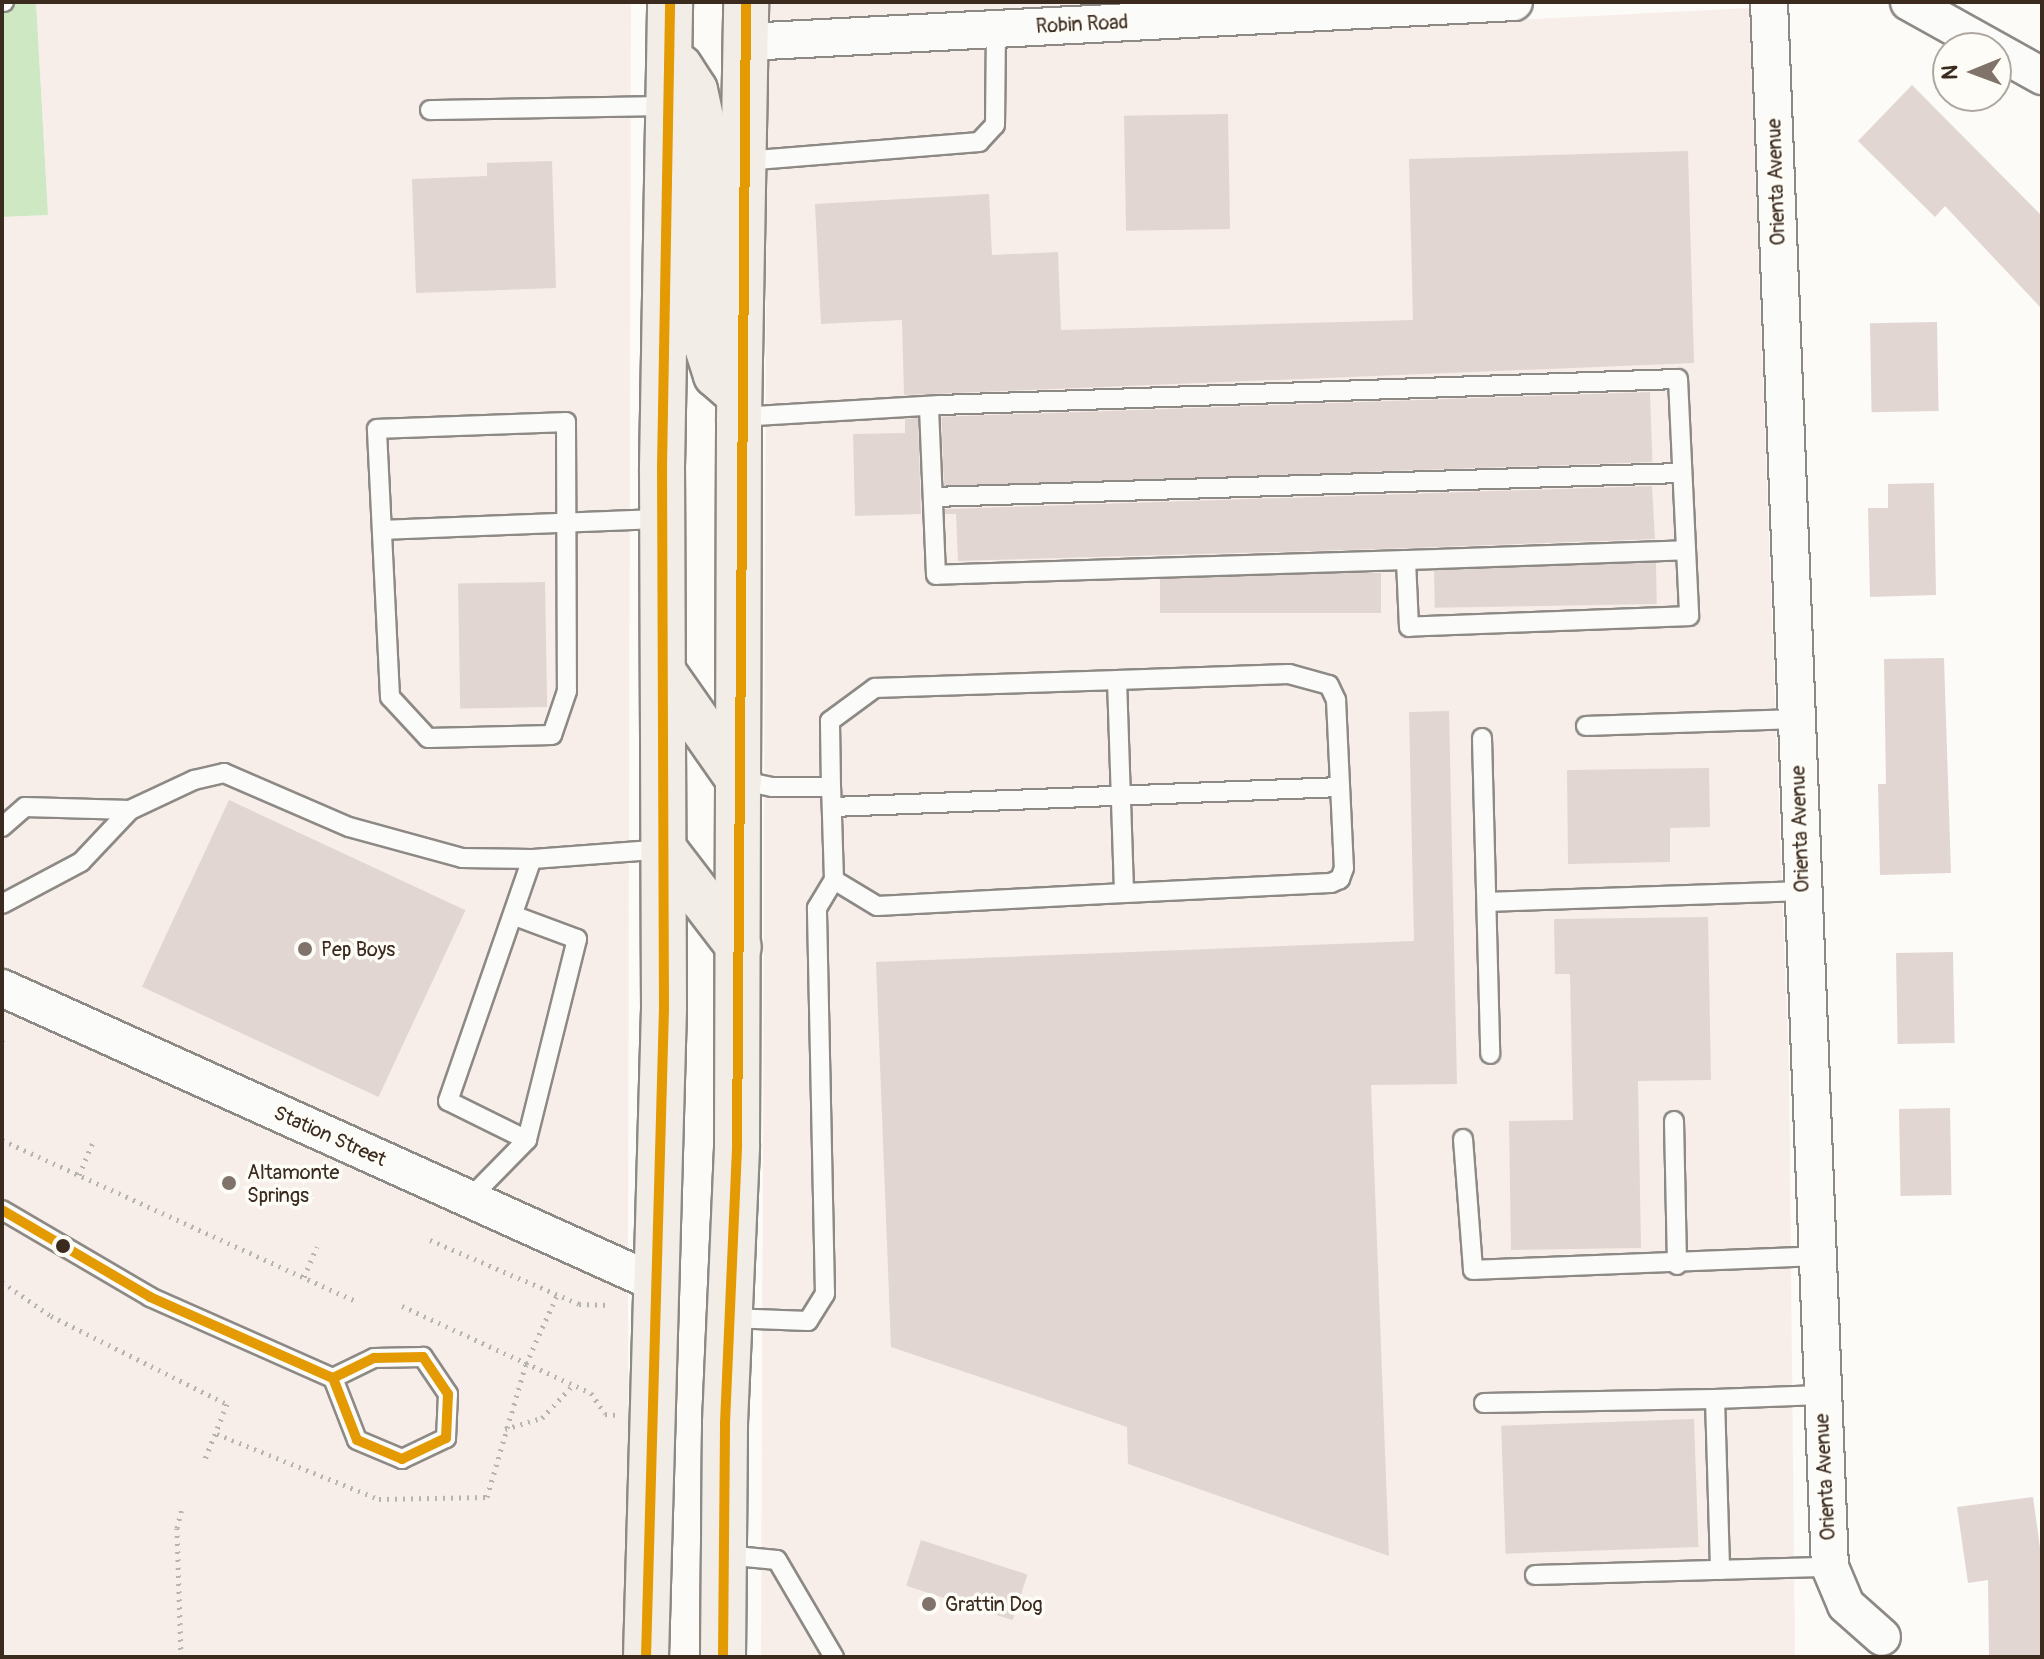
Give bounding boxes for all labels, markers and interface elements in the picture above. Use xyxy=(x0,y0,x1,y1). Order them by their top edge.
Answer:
street label: Robin Road xyxy=(1035,10,1129,38)
north arrow xyxy=(1932,32,2012,112)
text: N xyxy=(1936,65,1964,80)
street label: Orienta Avenue xyxy=(1762,118,1790,246)
street label: Orienta Avenue xyxy=(1786,765,1814,893)
place label: Pep Boys xyxy=(321,937,395,961)
marker: Pep Boys xyxy=(296,940,314,958)
street label: Station Street xyxy=(270,1101,390,1171)
place label: Altamonte Springs xyxy=(247,1160,339,1207)
marker: Altamonte Springs xyxy=(218,1172,240,1194)
unlabelled marker xyxy=(55,1238,71,1254)
street label: Orienta Avenue xyxy=(1810,1413,1840,1541)
place label: Grattin Dog xyxy=(945,1592,1043,1616)
marker: Grattin Dog xyxy=(920,1595,938,1613)

